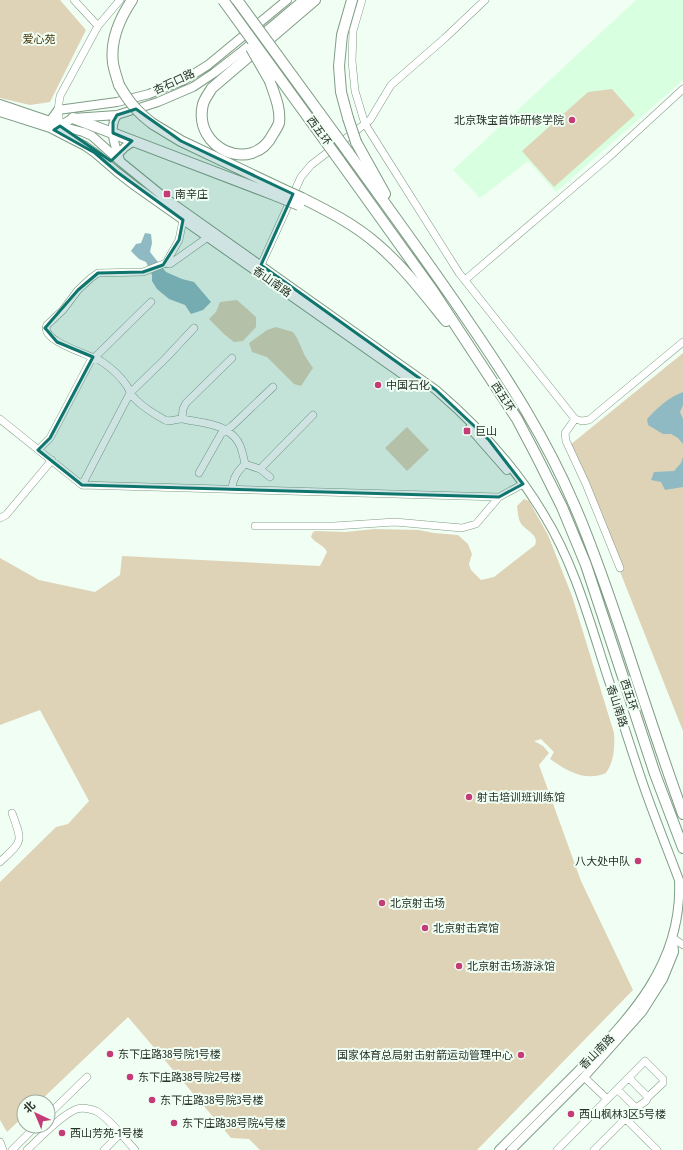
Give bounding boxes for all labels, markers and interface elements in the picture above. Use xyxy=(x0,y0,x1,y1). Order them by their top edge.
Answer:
park label: 爱心苑 xyxy=(23,33,56,46)
street label: 杏石口路 xyxy=(151,67,197,97)
street label: 西五环 xyxy=(304,114,334,148)
place label: 北京珠宝首饰研修学院 xyxy=(454,114,564,127)
marker: 北京珠宝首饰研修学院 xyxy=(567,115,577,125)
place label: 南辛庄 xyxy=(175,188,208,201)
marker: 南辛庄 xyxy=(162,189,172,199)
street label: 香山南路 xyxy=(250,264,294,300)
place label: 中国石化 xyxy=(386,379,430,392)
marker: 中国石化 xyxy=(373,380,383,390)
street label: 西五环 xyxy=(489,380,517,414)
place label: 巨山 xyxy=(475,425,497,438)
marker: 巨山 xyxy=(462,426,472,436)
street label: 西五环 xyxy=(618,677,640,713)
street label: 香山南路 xyxy=(604,683,630,729)
place label: 射击培训班训练馆 xyxy=(477,791,565,804)
marker: 射击培训班训练馆 xyxy=(464,792,474,802)
place label: 八大处中队 xyxy=(575,855,630,868)
marker: 八大处中队 xyxy=(633,856,643,866)
place label: 北京射击场 xyxy=(390,897,445,910)
marker: 北京射击场 xyxy=(377,898,387,908)
place label: 北京射击宾馆 xyxy=(433,922,499,935)
marker: 北京射击宾馆 xyxy=(420,923,430,933)
place label: 北京射击场游泳馆 xyxy=(467,960,555,973)
marker: 北京射击场游泳馆 xyxy=(454,961,464,971)
street label: 香山南路 xyxy=(577,1032,617,1072)
place label: 东下庄路38号院1号楼 xyxy=(118,1048,221,1061)
marker: 东下庄路38号院1号楼 xyxy=(105,1049,115,1059)
place label: 国家体育总局射击射箭运动管理中心 xyxy=(337,1049,513,1062)
marker: 国家体育总局射击射箭运动管理中心 xyxy=(516,1050,526,1060)
place label: 东下庄路38号院2号楼 xyxy=(138,1071,241,1084)
marker: 东下庄路38号院2号楼 xyxy=(125,1072,135,1082)
north arrow xyxy=(16,1094,56,1134)
place label: 东下庄路38号院3号楼 xyxy=(160,1094,263,1107)
marker: 东下庄路38号院3号楼 xyxy=(147,1095,157,1105)
text: 北 xyxy=(21,1099,38,1116)
place label: 西山枫林3区5号楼 xyxy=(579,1108,666,1121)
marker: 西山枫林3区5号楼 xyxy=(566,1109,576,1119)
place label: 东下庄路38号院4号楼 xyxy=(182,1117,286,1130)
marker: 东下庄路38号院4号楼 xyxy=(169,1118,179,1128)
place label: 西山芳苑-1号楼 xyxy=(70,1127,144,1140)
marker: 西山芳苑-1号楼 xyxy=(57,1128,67,1138)

